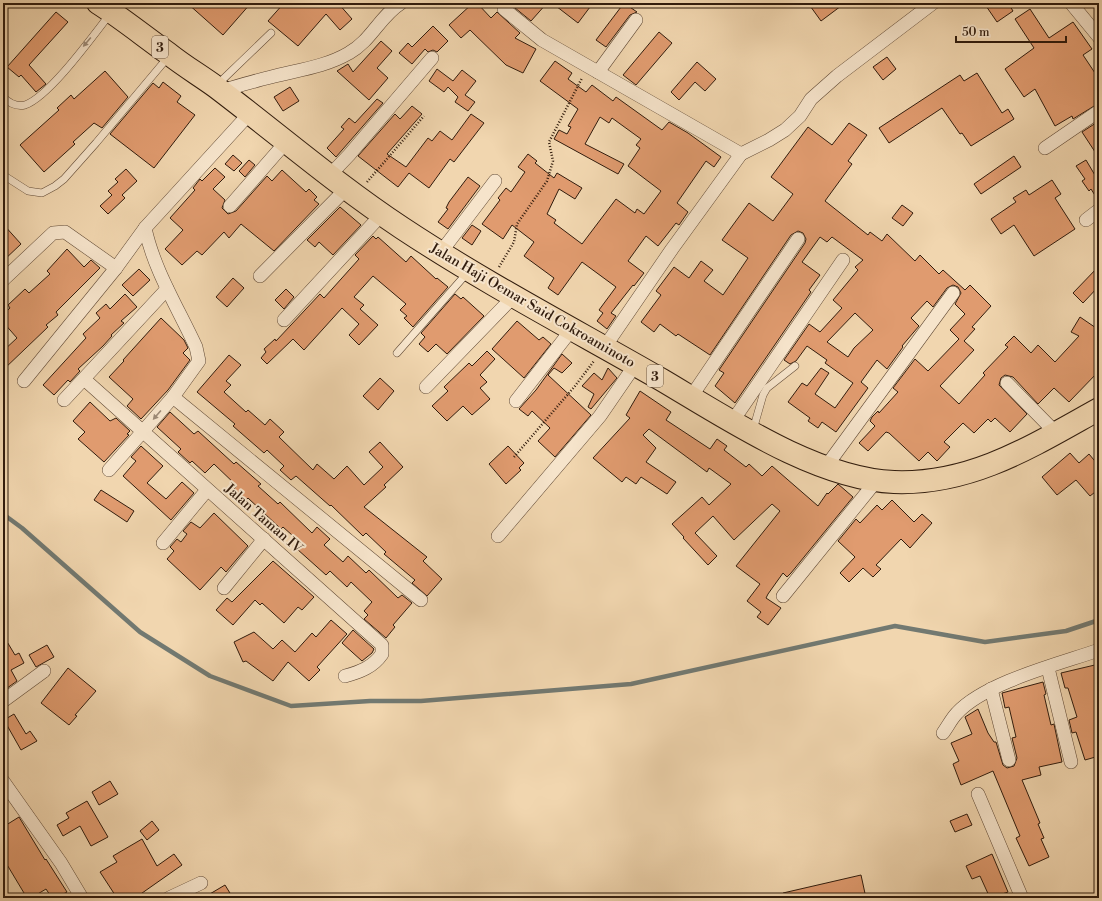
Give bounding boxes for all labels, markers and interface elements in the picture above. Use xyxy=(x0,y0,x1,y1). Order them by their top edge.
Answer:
scale bar xyxy=(956,18,1066,44)
text: 50 m xyxy=(962,25,990,40)
road number: 3 xyxy=(152,36,168,58)
one-way arrow xyxy=(83,37,92,47)
street label: Jalan Haji Oemar Said Cokroaminoto xyxy=(426,239,638,372)
road number: 3 xyxy=(647,365,663,387)
one-way arrow xyxy=(153,409,162,420)
street label: Jalan Taman IV xyxy=(220,479,307,558)

